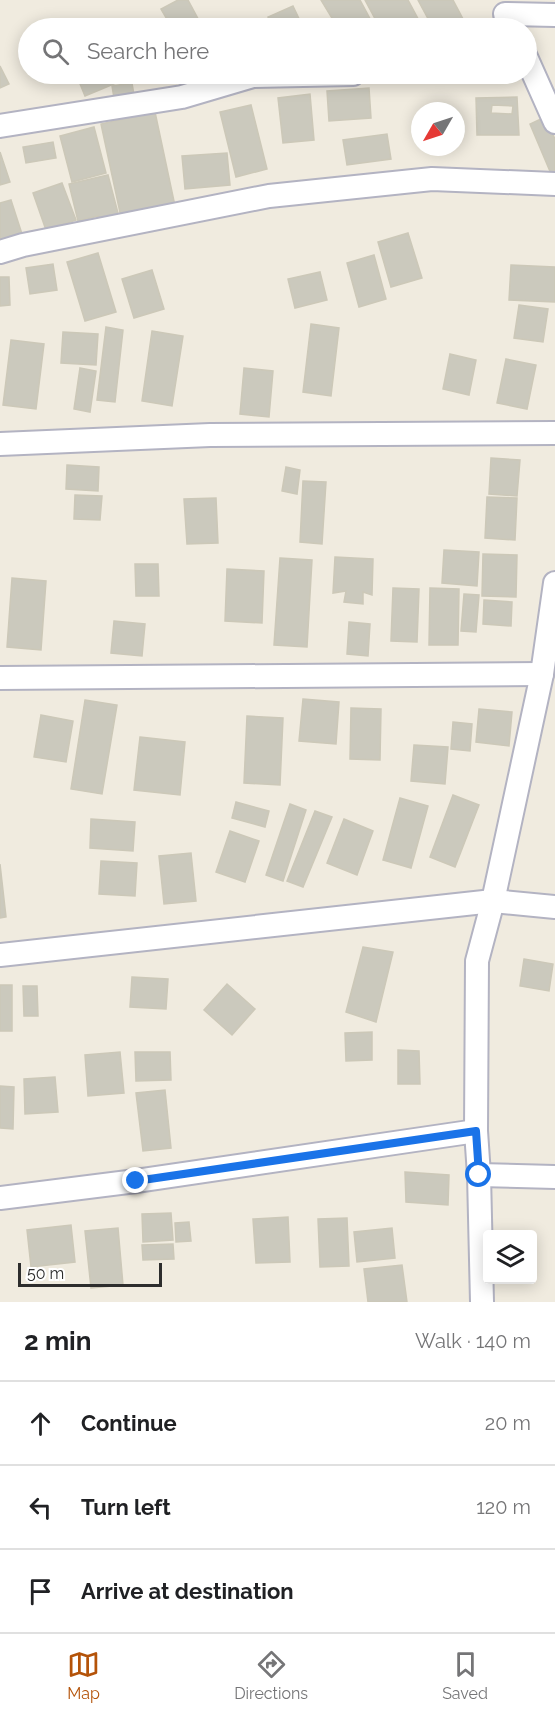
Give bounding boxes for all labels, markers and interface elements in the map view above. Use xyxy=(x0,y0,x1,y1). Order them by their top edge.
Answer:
search box xyxy=(18,18,537,84)
icon: search xyxy=(39,35,72,68)
text: Search here xyxy=(87,38,209,64)
north arrow xyxy=(411,102,465,156)
route start xyxy=(465,1161,491,1187)
route end xyxy=(122,1167,148,1193)
map controls xyxy=(483,1230,537,1284)
button: layers xyxy=(483,1230,537,1284)
scale bar xyxy=(18,1260,162,1288)
text: 50 m xyxy=(27,1264,64,1283)
text: 2 min xyxy=(24,1326,91,1356)
text: Walk · 140 m xyxy=(415,1329,531,1353)
icon: ahead xyxy=(24,1407,57,1440)
text: Continue xyxy=(81,1410,177,1436)
text: 20 m xyxy=(485,1411,531,1435)
icon: left xyxy=(24,1491,57,1524)
text: Turn left xyxy=(81,1494,171,1520)
text: 120 m xyxy=(476,1495,531,1519)
icon: arrive xyxy=(24,1575,57,1608)
text: Arrive at destination xyxy=(81,1578,294,1604)
tab: Map xyxy=(67,1648,100,1703)
tab: Directions xyxy=(234,1648,308,1703)
tab: Saved xyxy=(442,1648,488,1703)

